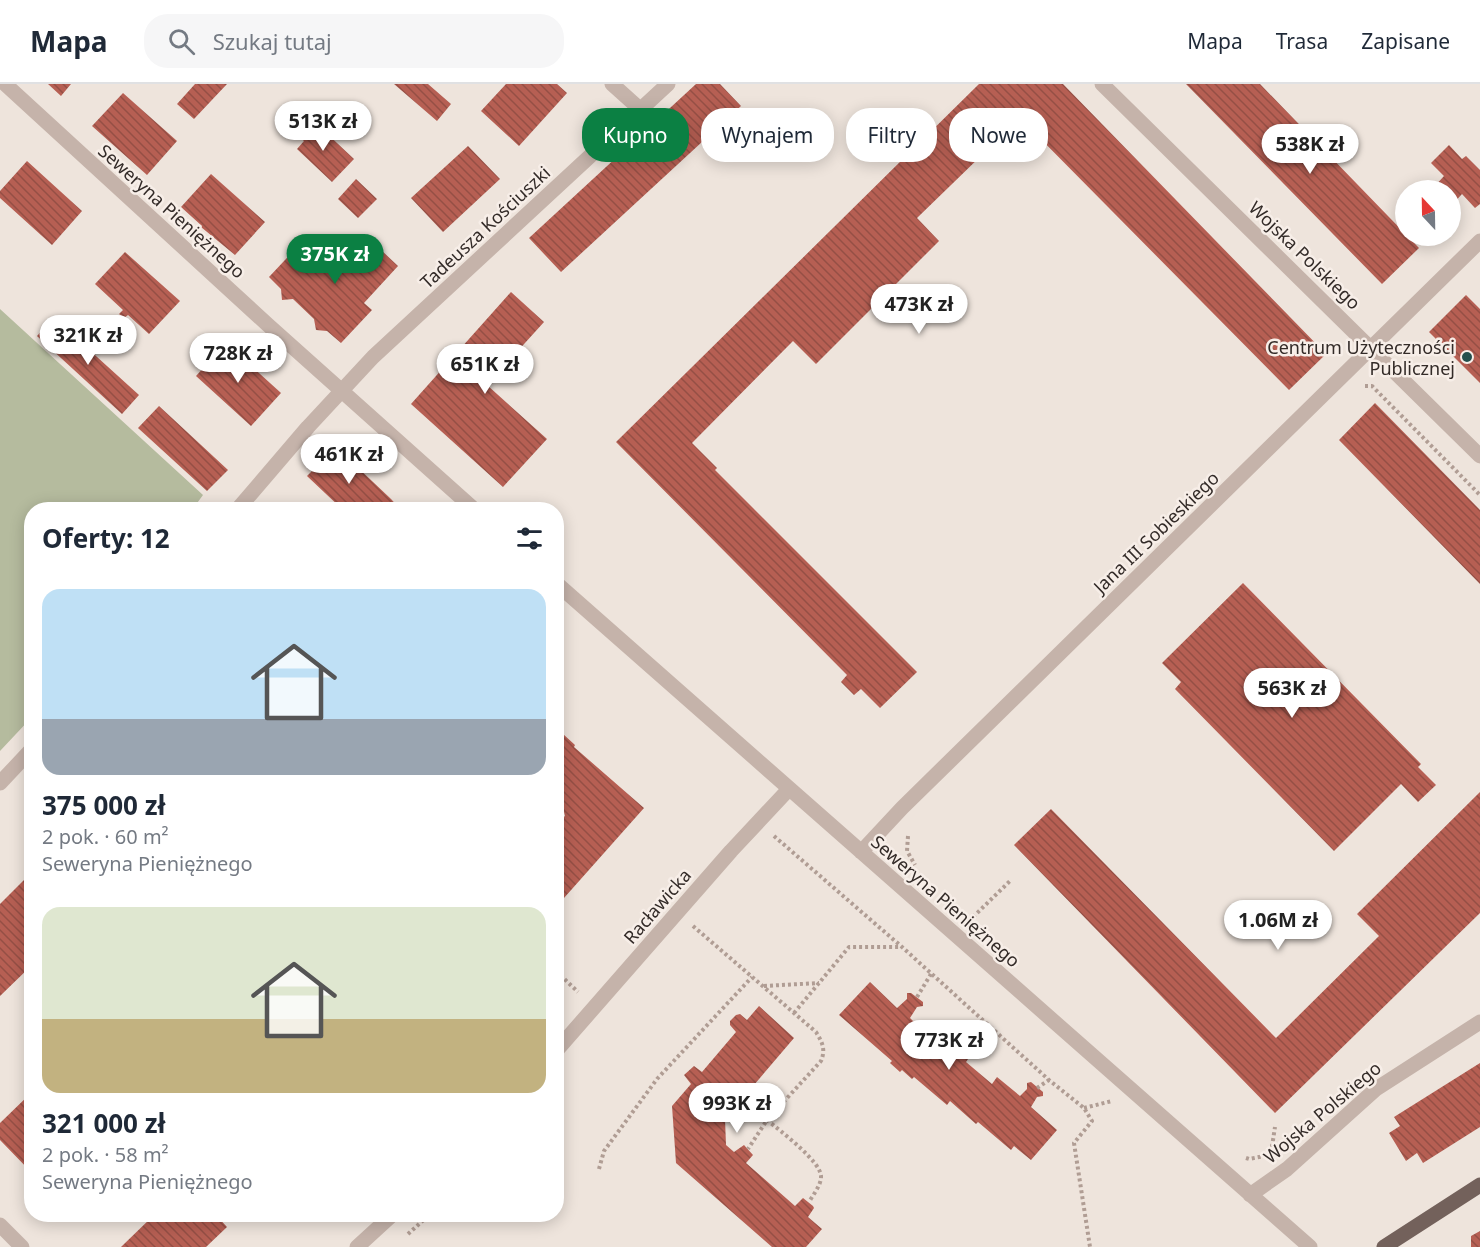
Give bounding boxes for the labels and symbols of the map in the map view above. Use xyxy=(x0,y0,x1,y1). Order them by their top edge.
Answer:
pin: 513K zł xyxy=(268,101,378,152)
pin: 538K zł xyxy=(1255,124,1365,175)
street label: Seweryna Pieniężnego xyxy=(94,139,250,283)
street label: Tadeusza Kościuszki xyxy=(415,160,555,294)
north arrow xyxy=(1395,180,1461,246)
street label: Wojska Polskiego xyxy=(1244,196,1366,314)
pin: 375K zł xyxy=(280,234,390,285)
pin: 473K zł xyxy=(864,284,974,335)
pin: 321K zł xyxy=(33,315,143,366)
pin: 728K zł xyxy=(183,333,293,384)
place label: Centrum Użyteczności Publicznej xyxy=(1267,335,1455,380)
pin: 651K zł xyxy=(430,344,540,395)
marker: Centrum Użyteczności Publicznej xyxy=(1460,350,1474,364)
pin: 461K zł xyxy=(294,434,404,485)
street label: Jana III Sobieskiego xyxy=(1087,466,1224,600)
pin: 563K zł xyxy=(1237,668,1347,719)
street label: Seweryna Pieniężnego xyxy=(867,830,1025,972)
street label: Racławicka xyxy=(618,863,696,949)
pin: 1.06M zł xyxy=(1216,900,1340,951)
pin: 773K zł xyxy=(894,1020,1004,1071)
street label: Wojska Polskiego xyxy=(1258,1056,1386,1168)
pin: 993K zł xyxy=(682,1083,792,1134)

